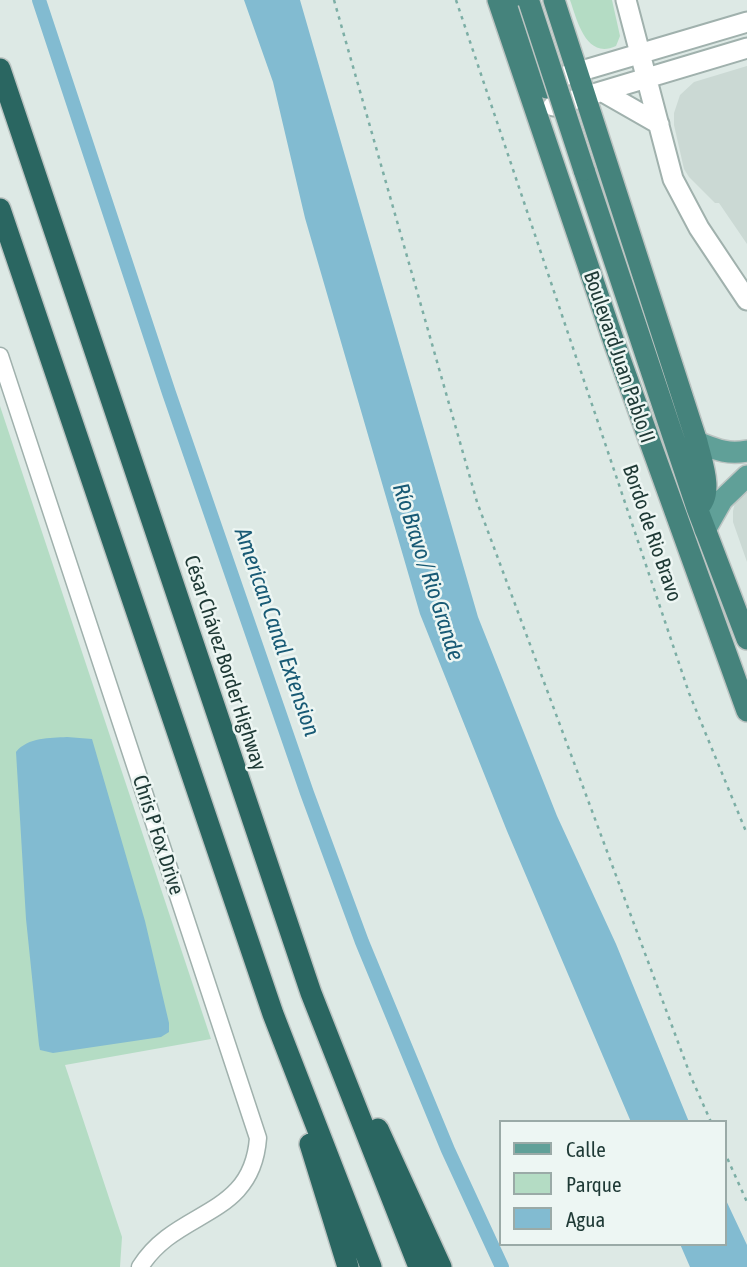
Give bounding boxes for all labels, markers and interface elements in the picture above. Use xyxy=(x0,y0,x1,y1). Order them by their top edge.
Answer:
street label: Boulevard Juan Pablo II xyxy=(578,268,660,446)
street label: Bordo de Rio Bravo xyxy=(617,461,687,605)
water label: Río Bravo / Rio Grande xyxy=(386,480,470,664)
water label: American Canal Extension xyxy=(228,524,326,740)
street label: César Chávez Border Highway xyxy=(178,552,272,774)
street label: Chris P Fox Drive xyxy=(127,772,189,898)
legend xyxy=(498,1120,726,1246)
text: Calle xyxy=(566,1137,606,1161)
text: Parque xyxy=(566,1172,621,1196)
text: Agua xyxy=(566,1207,605,1231)

